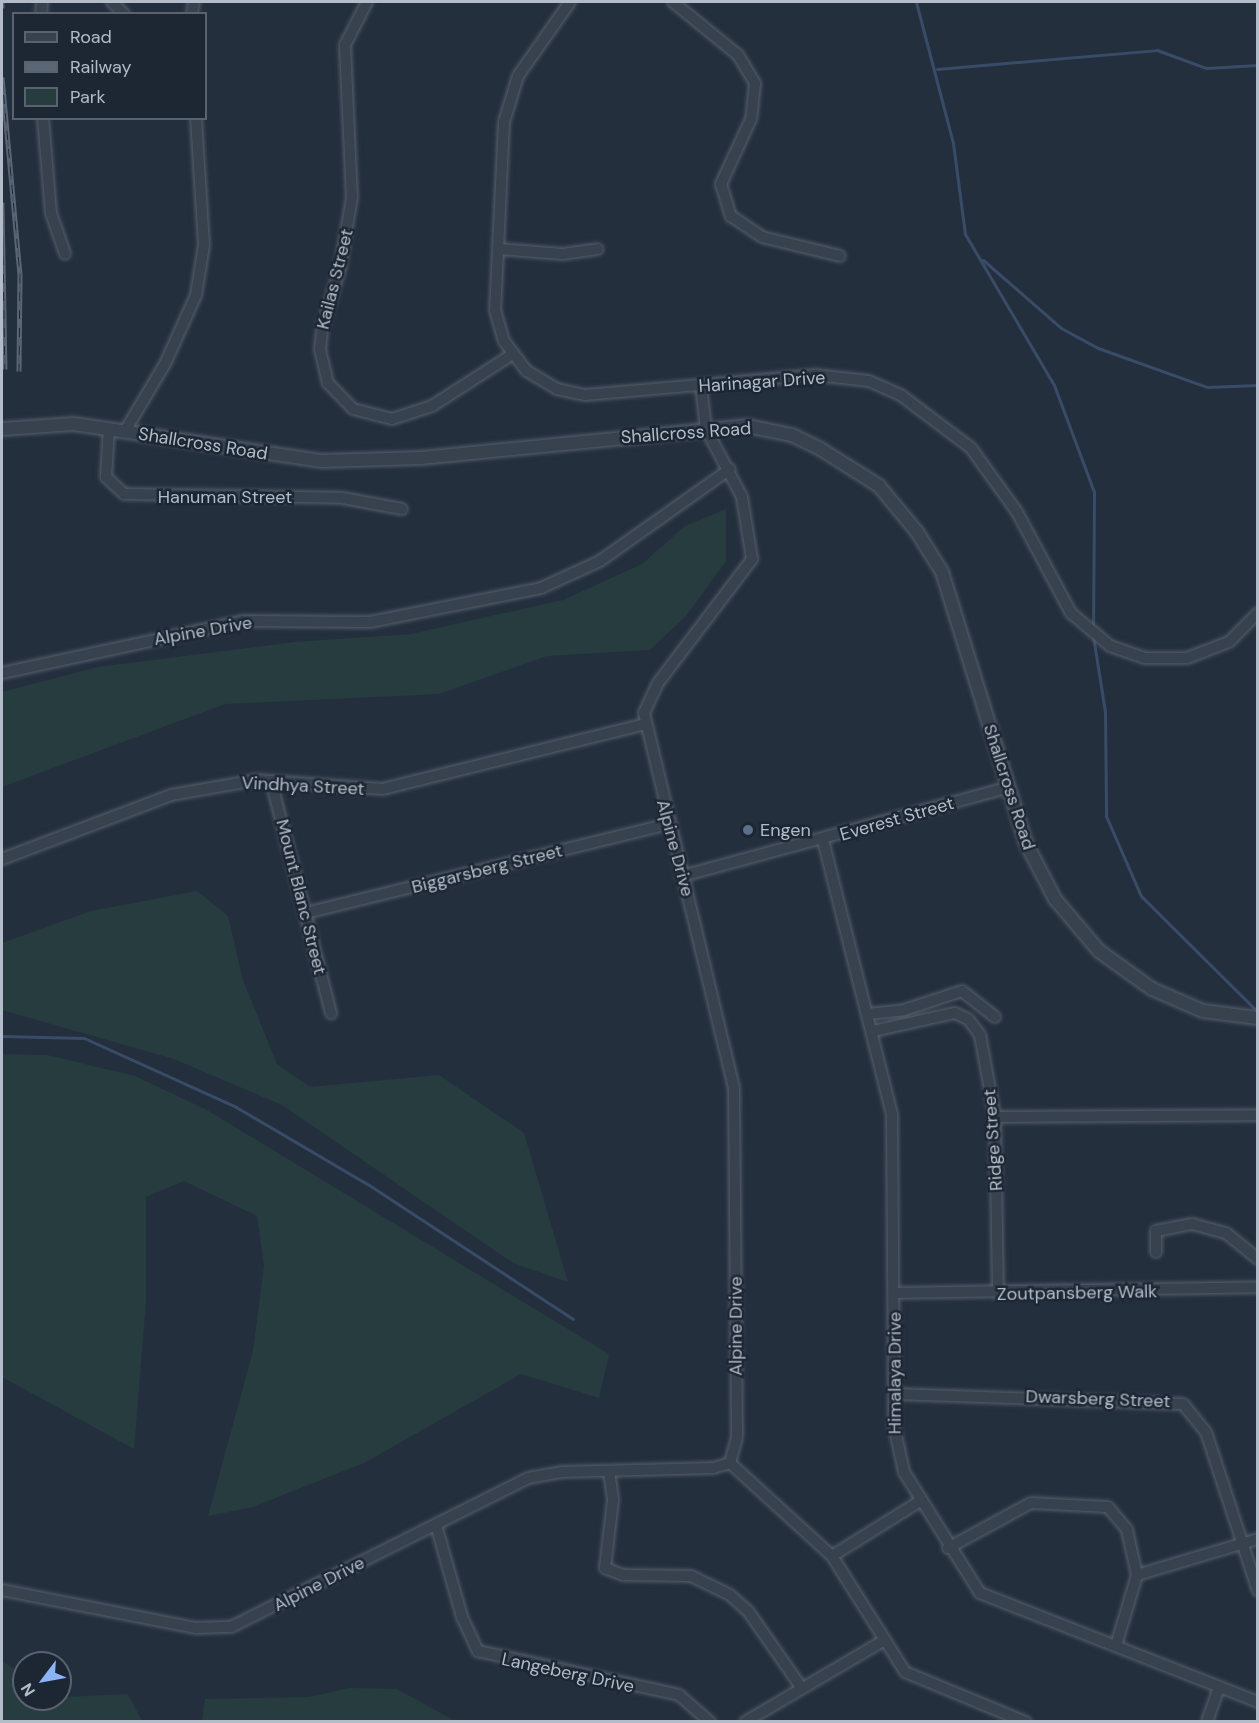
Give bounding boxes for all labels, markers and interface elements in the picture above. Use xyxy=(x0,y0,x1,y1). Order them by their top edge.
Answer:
legend xyxy=(12,12,207,120)
text: Road xyxy=(70,25,112,49)
text: Railway xyxy=(70,55,132,79)
text: Park xyxy=(70,85,106,109)
street label: Kailas Street xyxy=(312,226,358,332)
street label: Harinagar Drive xyxy=(698,367,826,397)
street label: Shallcross Road xyxy=(620,418,752,448)
street label: Shallcross Road xyxy=(137,423,269,465)
street label: Hanuman Street xyxy=(158,486,292,508)
street label: Alpine Drive xyxy=(152,612,254,650)
street label: Shallcross Road xyxy=(979,722,1039,852)
street label: Vindhya Street xyxy=(241,772,365,800)
street label: Everest Street xyxy=(838,792,956,846)
street label: Alpine Drive xyxy=(652,797,698,899)
street label: Mount Blanc Street xyxy=(271,817,331,977)
place label: Engen xyxy=(760,819,811,841)
marker: Engen xyxy=(741,823,755,837)
street label: Biggarsberg Street xyxy=(409,840,565,898)
street label: Ridge Street xyxy=(979,1088,1007,1192)
street label: Alpine Drive xyxy=(725,1276,747,1376)
street label: Zoutpansberg Walk xyxy=(997,1281,1157,1305)
street label: Himalaya Drive xyxy=(884,1312,906,1434)
street label: Dwarsberg Street xyxy=(1025,1386,1171,1412)
street label: Alpine Drive xyxy=(270,1552,368,1616)
street label: Langeberg Drive xyxy=(500,1648,636,1698)
north arrow xyxy=(12,1651,72,1711)
text: N xyxy=(16,1679,40,1700)

